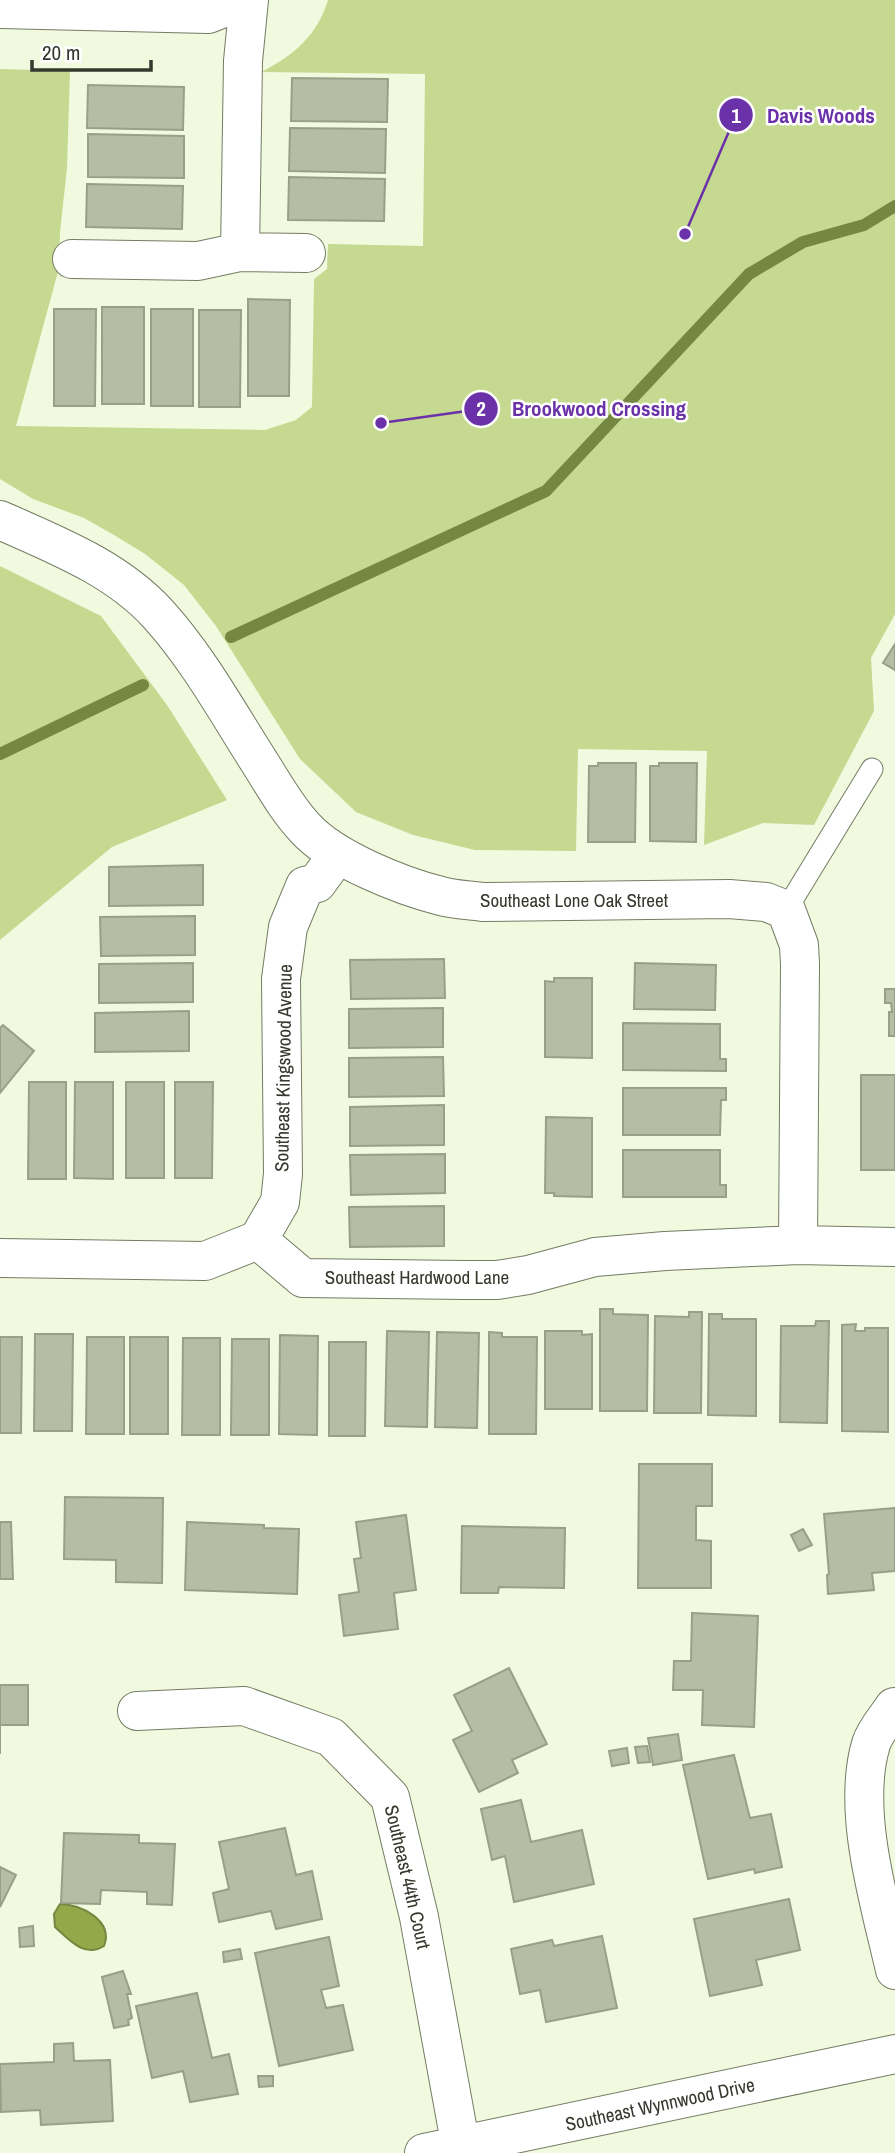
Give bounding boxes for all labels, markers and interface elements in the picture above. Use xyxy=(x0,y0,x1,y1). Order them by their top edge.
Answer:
scale bar xyxy=(32,28,150,72)
text: 20 m xyxy=(42,38,80,67)
callout: Davis Woods xyxy=(718,94,889,136)
text: 1 xyxy=(731,101,741,130)
text: Davis Woods xyxy=(767,101,875,130)
callout: Brookwood Crossing xyxy=(463,388,700,430)
text: 2 xyxy=(476,394,486,423)
text: Brookwood Crossing xyxy=(512,394,687,423)
street label: Southeast Lone Oak Street xyxy=(480,887,669,913)
street label: Southeast Kingswood Avenue xyxy=(268,964,298,1172)
street label: Southeast Hardwood Lane xyxy=(325,1264,509,1290)
street label: Southeast 44th Court xyxy=(379,1802,437,1952)
street label: Southeast Wynnwood Drive xyxy=(563,2071,757,2137)

